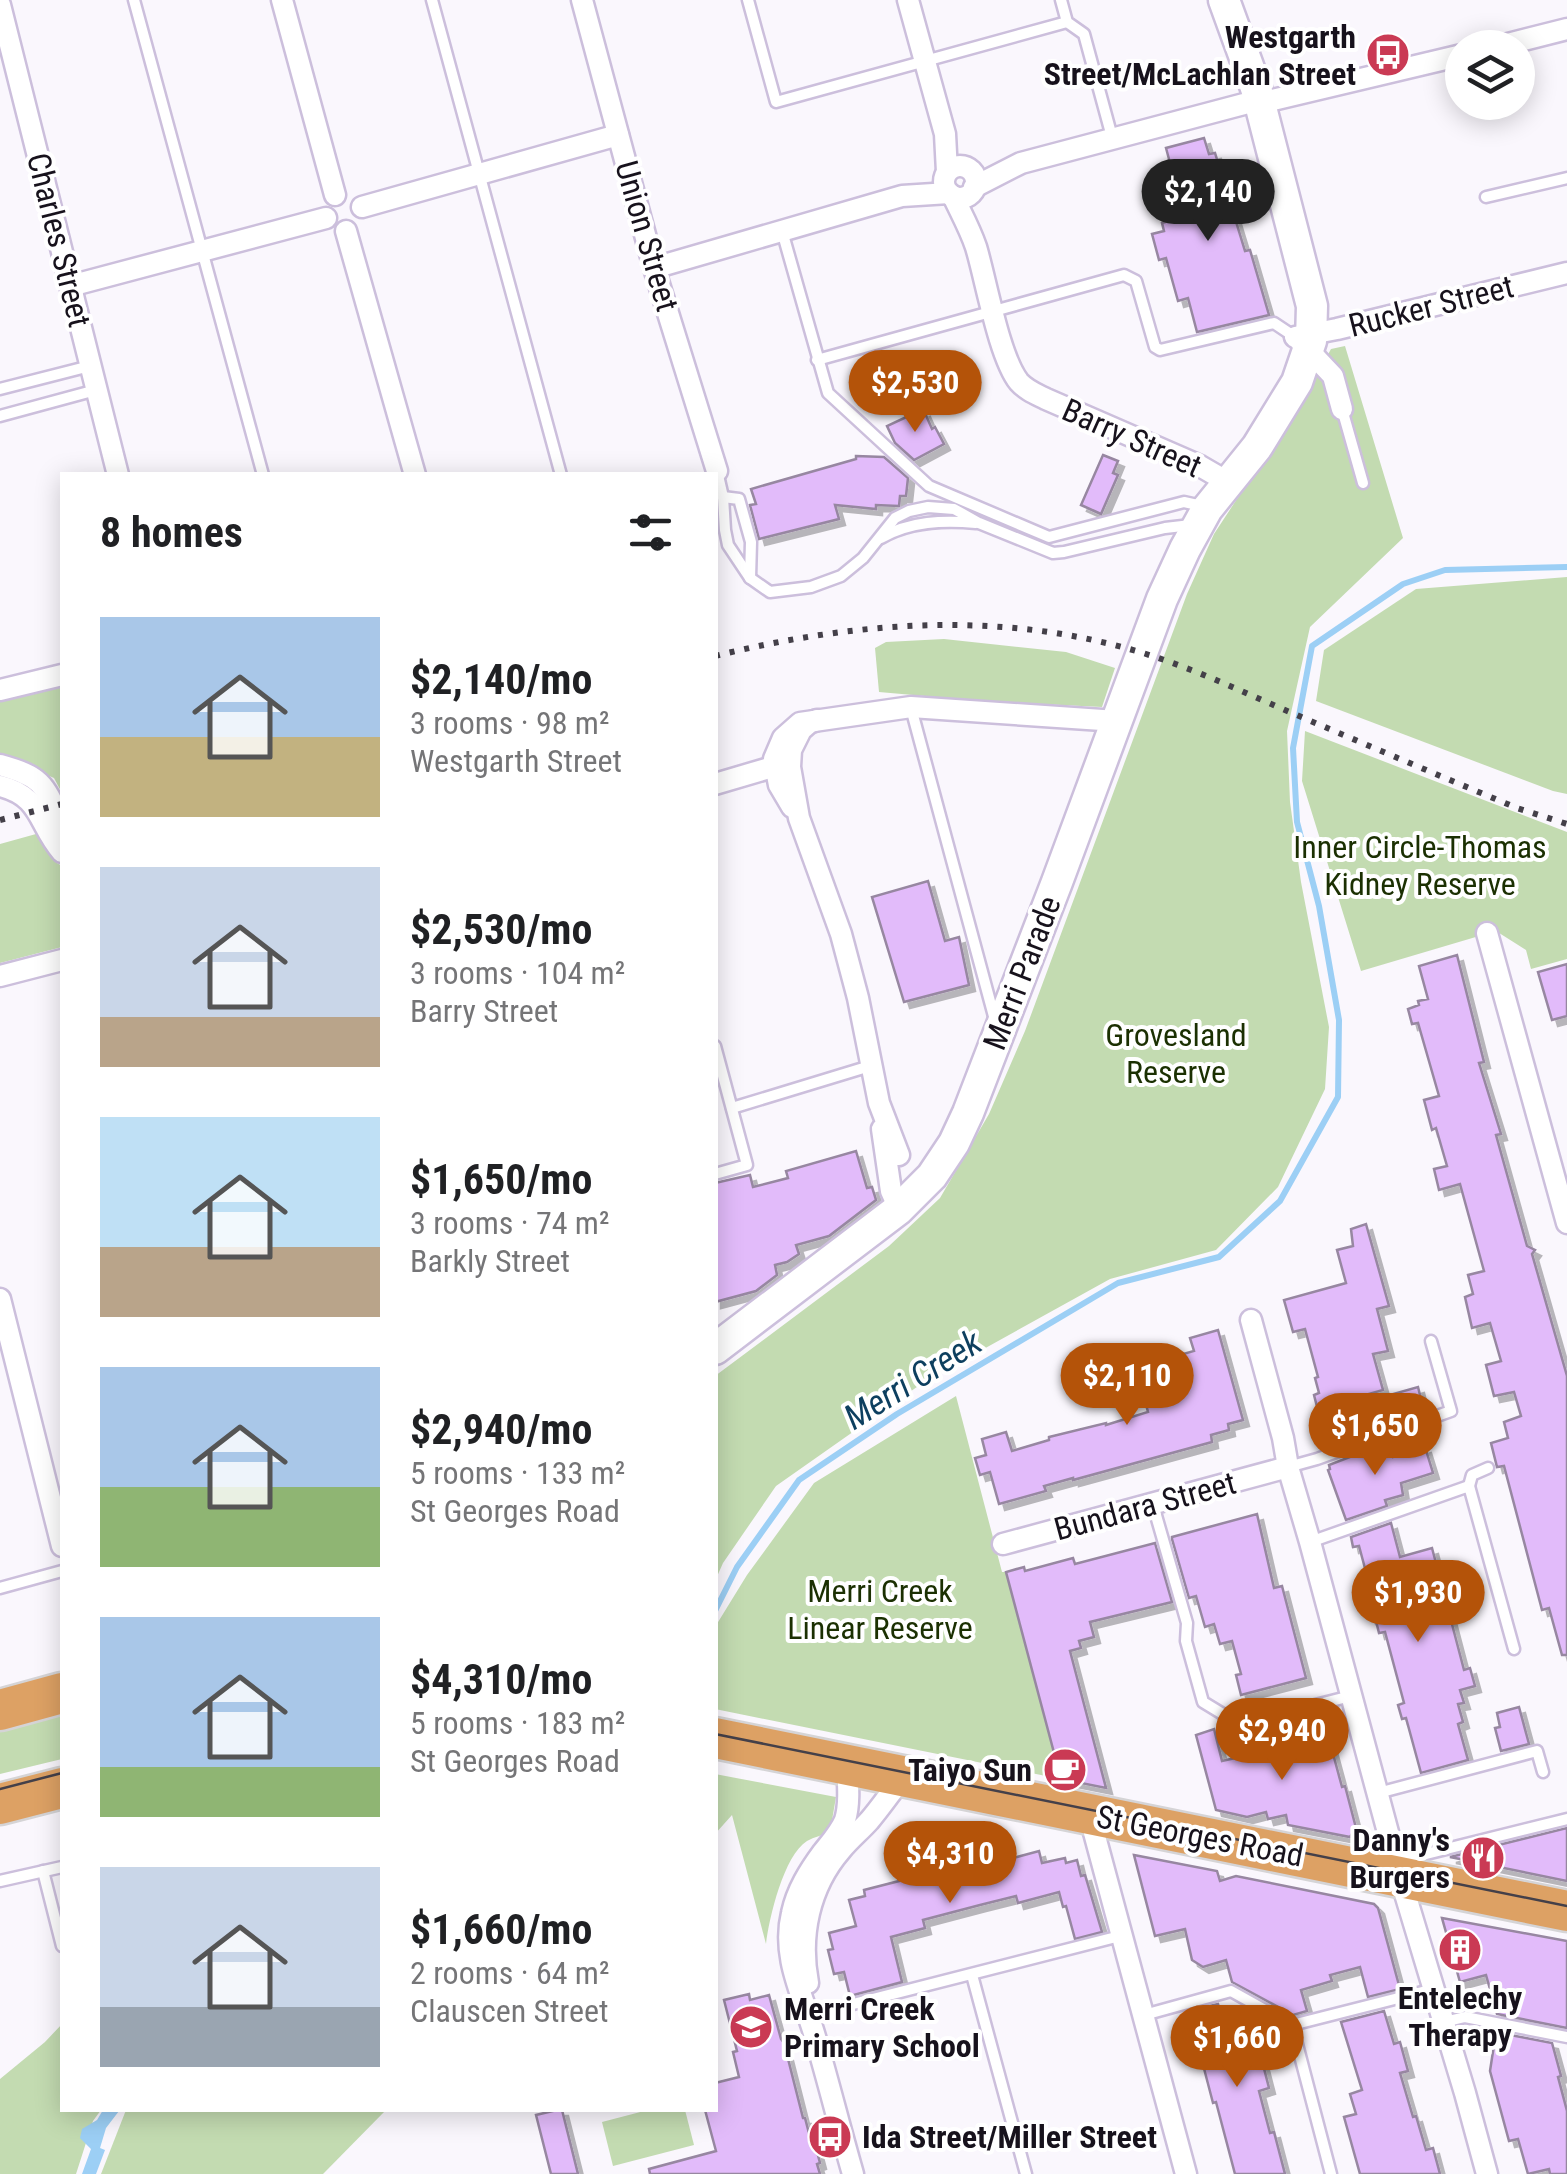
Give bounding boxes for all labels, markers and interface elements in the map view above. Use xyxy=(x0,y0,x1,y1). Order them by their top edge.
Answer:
place label: Westgarth Street/McLachlan Street xyxy=(1044,18,1356,93)
map controls xyxy=(1445,30,1535,120)
button: layers xyxy=(1445,30,1535,120)
bus stop icon: Westgarth Street/McLachlan Street xyxy=(1365,32,1411,78)
street label: Charles Street xyxy=(19,149,99,331)
street label: Union Street xyxy=(607,156,687,316)
pin: $2,140 xyxy=(1127,159,1289,244)
text: $2,140 xyxy=(1164,172,1252,210)
street label: Rucker Street xyxy=(1345,267,1517,345)
pin: $2,530 xyxy=(834,350,996,435)
text: $2,530 xyxy=(871,363,959,401)
street label: Barry Street xyxy=(1057,390,1207,486)
icon: filters xyxy=(623,505,678,560)
text: 8 homes xyxy=(100,508,243,557)
text: $2,140/mo xyxy=(410,655,592,704)
icon: home xyxy=(180,657,300,777)
text: 3 rooms · 98 m² xyxy=(410,704,609,742)
text: Westgarth Street xyxy=(410,742,622,780)
park label: Inner Circle-Thomas Kidney Reserve xyxy=(1293,828,1547,903)
street label: Merri Parade xyxy=(975,891,1069,1055)
text: $2,530/mo xyxy=(410,905,592,954)
icon: home xyxy=(180,907,300,1027)
text: 3 rooms · 104 m² xyxy=(410,954,625,992)
text: Barry Street xyxy=(410,992,558,1030)
park label: Grovesland Reserve xyxy=(1105,1016,1247,1091)
text: $1,650/mo xyxy=(410,1155,592,1204)
icon: home xyxy=(180,1157,300,1277)
text: 3 rooms · 74 m² xyxy=(410,1204,609,1242)
text: Barkly Street xyxy=(410,1242,570,1280)
water label: Merri Creek xyxy=(837,1321,990,1438)
pin: $2,110 xyxy=(1046,1343,1208,1428)
text: $2,110 xyxy=(1083,1356,1171,1394)
pin: $1,650 xyxy=(1294,1393,1456,1478)
text: $2,940/mo xyxy=(410,1405,592,1454)
text: $1,650 xyxy=(1331,1406,1419,1444)
icon: home xyxy=(180,1407,300,1527)
text: 5 rooms · 133 m² xyxy=(410,1454,625,1492)
street label: Bundara Street xyxy=(1050,1464,1240,1548)
text: St Georges Road xyxy=(410,1492,620,1530)
pin: $1,930 xyxy=(1337,1560,1499,1645)
park label: Merri Creek Linear Reserve xyxy=(787,1572,973,1647)
text: $1,930 xyxy=(1374,1573,1462,1611)
text: $4,310/mo xyxy=(410,1655,592,1704)
icon: home xyxy=(180,1657,300,1777)
pin: $2,940 xyxy=(1201,1698,1363,1783)
text: 5 rooms · 183 m² xyxy=(410,1704,625,1742)
text: $2,940 xyxy=(1238,1711,1326,1749)
text: St Georges Road xyxy=(410,1742,620,1780)
cafe icon: Taiyo Sun xyxy=(1042,1747,1088,1793)
place label: Taiyo Sun xyxy=(908,1751,1032,1789)
street label: St Georges Road xyxy=(1093,1797,1307,1875)
pin: $4,310 xyxy=(869,1821,1031,1906)
place label: Danny's Burgers xyxy=(1349,1821,1450,1896)
text: $4,310 xyxy=(906,1834,994,1872)
restaurant icon: Danny's Burgers xyxy=(1460,1835,1506,1881)
text: $1,660/mo xyxy=(410,1905,592,1954)
icon: home xyxy=(180,1907,300,2027)
building icon: Entelechy Therapy xyxy=(1437,1927,1483,1973)
text: 2 rooms · 64 m² xyxy=(410,1954,609,1992)
place label: Entelechy Therapy xyxy=(1398,1979,1522,2054)
place label: Merri Creek Primary School xyxy=(784,1990,980,2065)
text: Clauscen Street xyxy=(410,1992,608,2030)
school or university icon: Merri Creek Primary School xyxy=(728,2004,774,2050)
pin: $1,660 xyxy=(1156,2005,1318,2090)
text: $1,660 xyxy=(1193,2018,1281,2056)
bus stop icon: Ida Street/Miller Street xyxy=(807,2114,853,2160)
place label: Ida Street/Miller Street xyxy=(862,2118,1157,2156)

